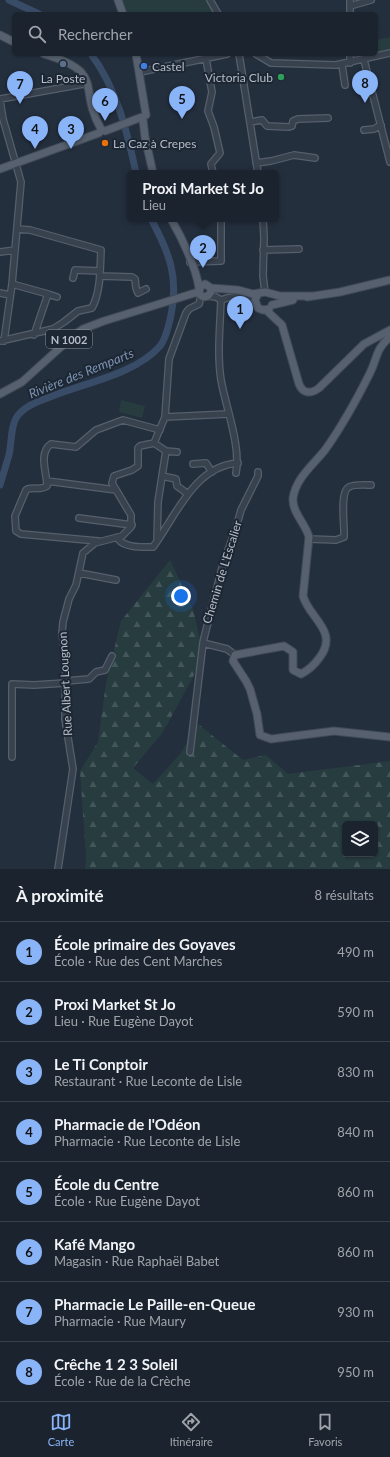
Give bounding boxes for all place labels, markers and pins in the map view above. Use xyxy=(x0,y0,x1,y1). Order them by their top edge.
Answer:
marker: La Poste xyxy=(58,59,68,69)
place label: Castel xyxy=(152,59,185,74)
marker: Castel xyxy=(139,61,149,71)
place label: Victoria Club xyxy=(205,70,273,85)
pin: 8 xyxy=(352,70,378,103)
pin: 7 xyxy=(7,71,33,104)
place label: La Poste xyxy=(41,71,85,86)
marker: Victoria Club xyxy=(276,72,286,82)
pin: 5 xyxy=(169,86,195,119)
pin: 6 xyxy=(92,88,118,121)
pin: 4 xyxy=(22,116,48,149)
pin: 3 xyxy=(58,116,84,149)
place label: La Caz à Crepes xyxy=(113,136,196,151)
marker: La Caz à Crepes xyxy=(100,138,110,148)
pin: 2 xyxy=(190,235,216,268)
pin: 1 xyxy=(227,296,253,329)

